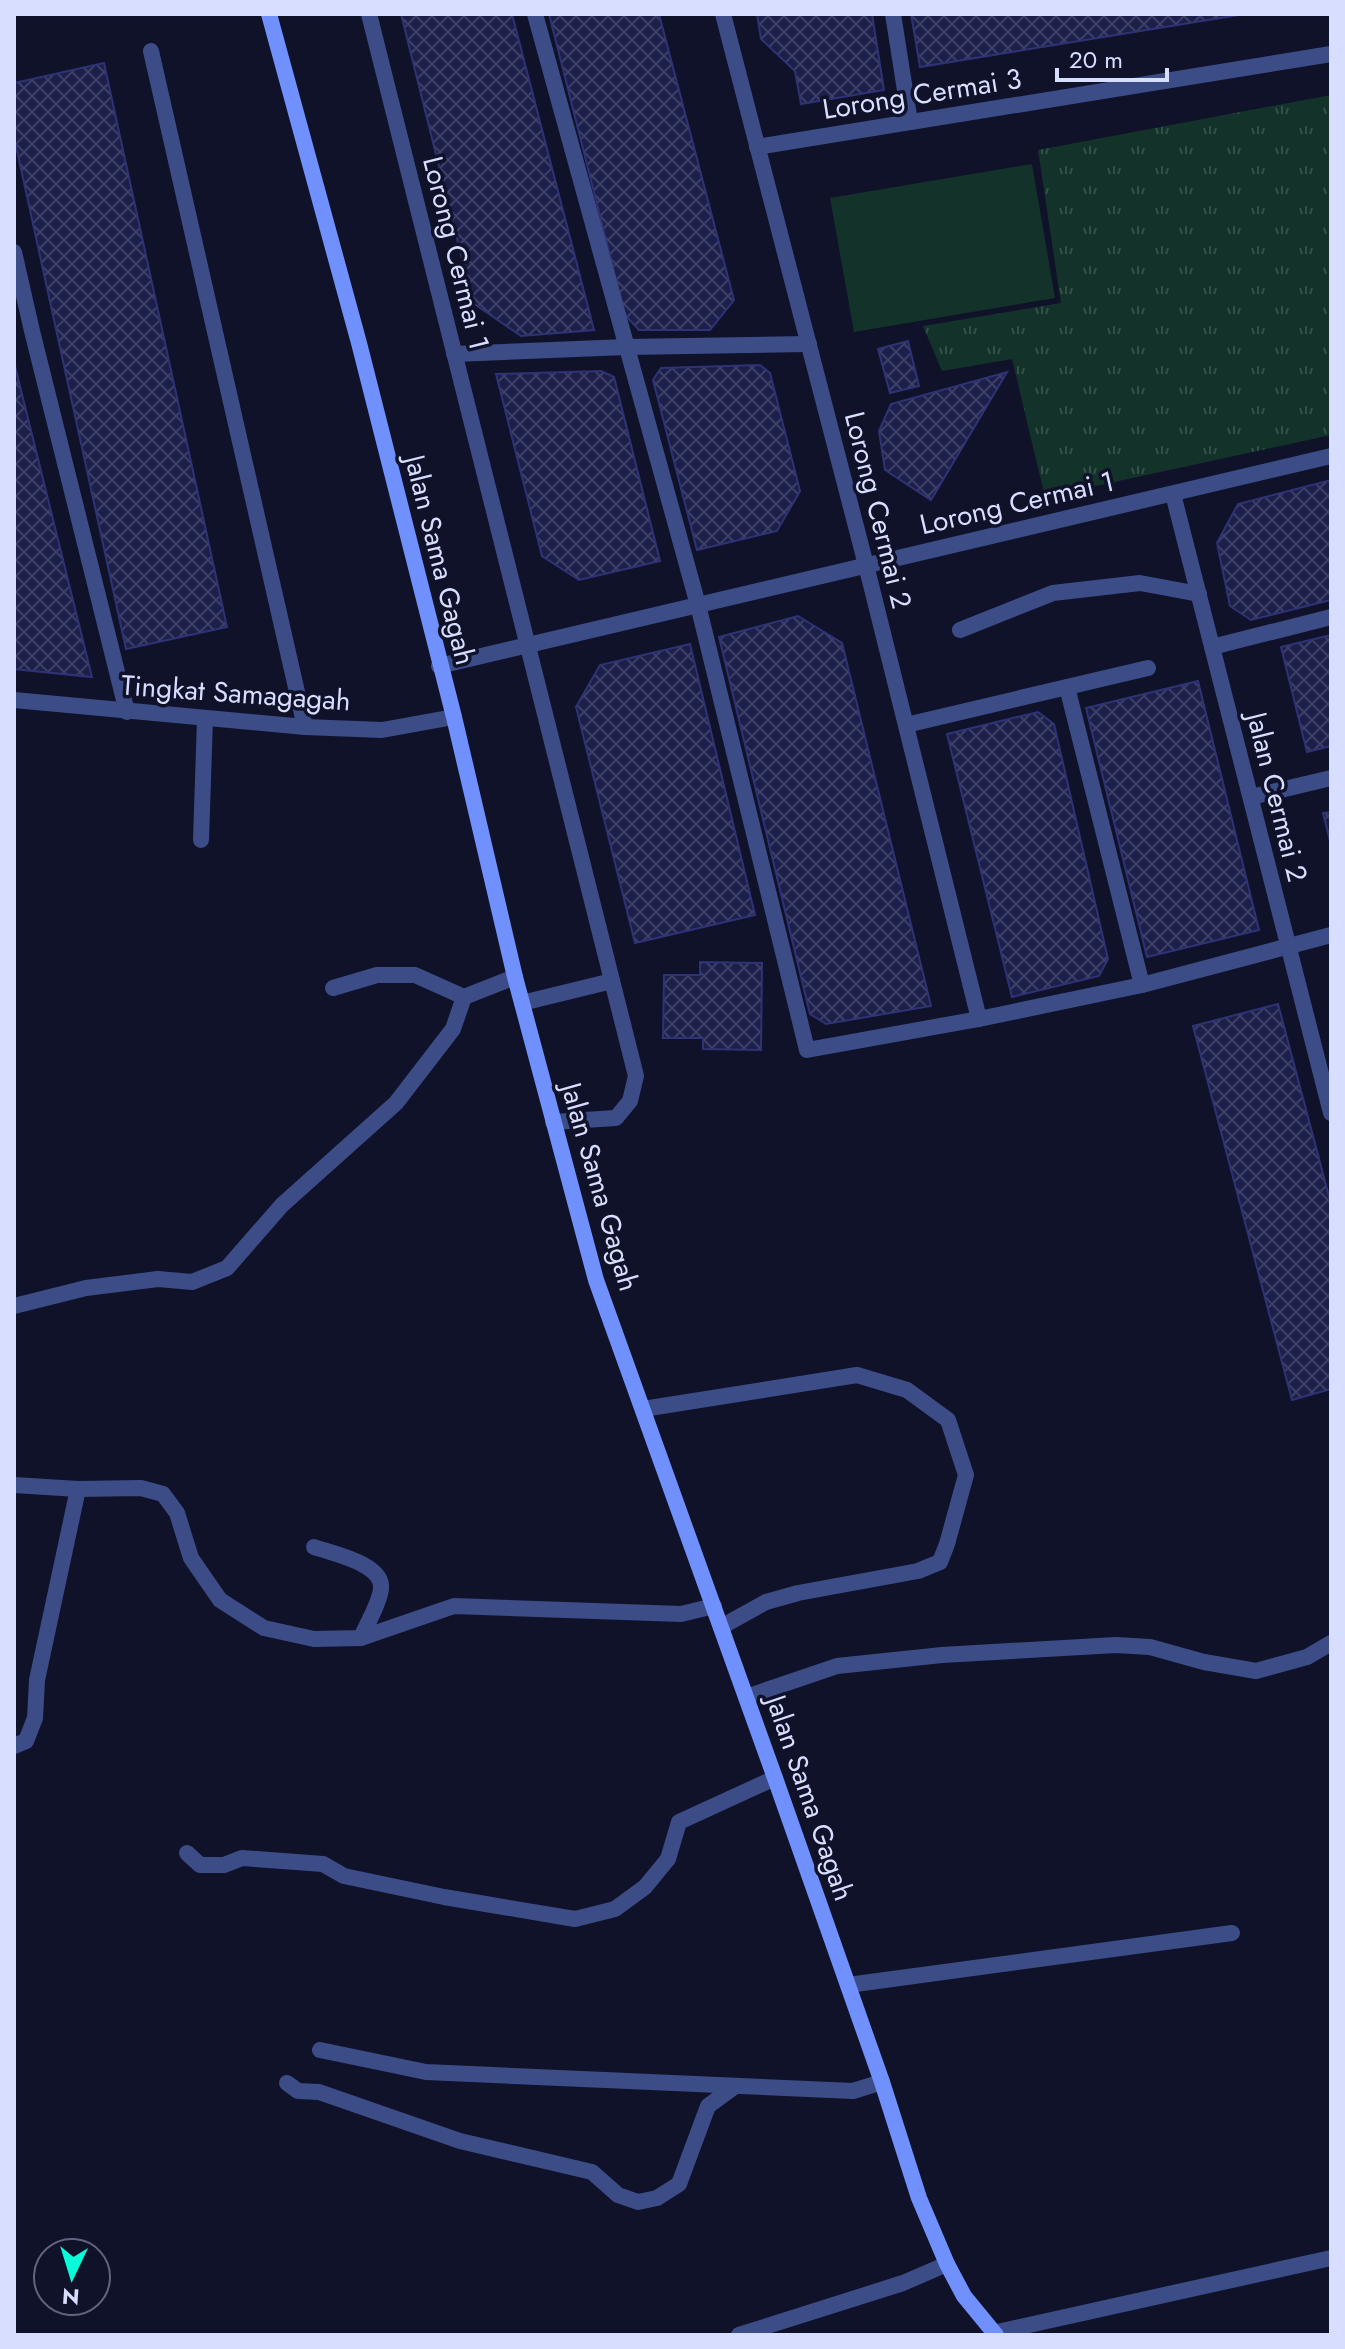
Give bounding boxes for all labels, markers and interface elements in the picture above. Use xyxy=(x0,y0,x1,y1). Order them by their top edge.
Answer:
scale bar xyxy=(1057,32,1167,82)
text: 20 m xyxy=(1069,42,1123,77)
street label: Lorong Cermai 3 xyxy=(820,58,1024,130)
street label: Lorong Cermai 1 xyxy=(412,152,500,354)
street label: Lorong Cermai 2 xyxy=(834,407,922,613)
street label: Jalan Sama Gagah xyxy=(393,447,486,669)
street label: Lorong Cermai 1 xyxy=(916,461,1118,545)
street label: Tingkat Samagagah xyxy=(120,665,352,721)
street label: Jalan Cermai 2 xyxy=(1235,704,1318,886)
street label: Jalan Sama Gagah xyxy=(550,1074,649,1296)
street label: Jalan Sama Gagah xyxy=(754,1686,864,1906)
north arrow xyxy=(32,2237,112,2317)
text: N xyxy=(61,2280,80,2314)

